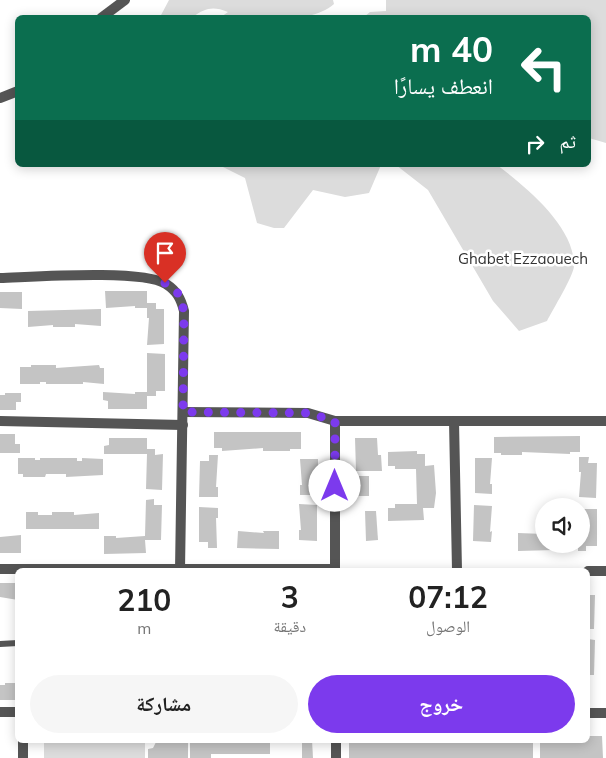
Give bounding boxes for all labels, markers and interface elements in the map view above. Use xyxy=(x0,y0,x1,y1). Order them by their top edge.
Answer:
text: 40 m xyxy=(410,27,493,71)
icon: left xyxy=(511,35,576,100)
text: انعطف يسارًا xyxy=(394,72,493,100)
text: ثم xyxy=(559,129,576,153)
icon: right xyxy=(521,130,549,158)
pin xyxy=(144,232,186,283)
icon: arrive xyxy=(151,239,179,267)
park label: Ghabet Ezzaouech xyxy=(458,249,588,268)
position arrow xyxy=(308,459,360,511)
map controls xyxy=(535,498,590,553)
button: sound xyxy=(535,498,590,553)
text: 3 xyxy=(281,578,299,616)
text: 07:12 xyxy=(408,578,488,616)
text: 210 xyxy=(117,581,171,619)
text: دقيقة xyxy=(274,616,306,636)
text: الوصول xyxy=(426,616,470,636)
text: m xyxy=(137,618,151,638)
button: مشاركة xyxy=(30,675,298,733)
button: خروج xyxy=(308,675,575,733)

